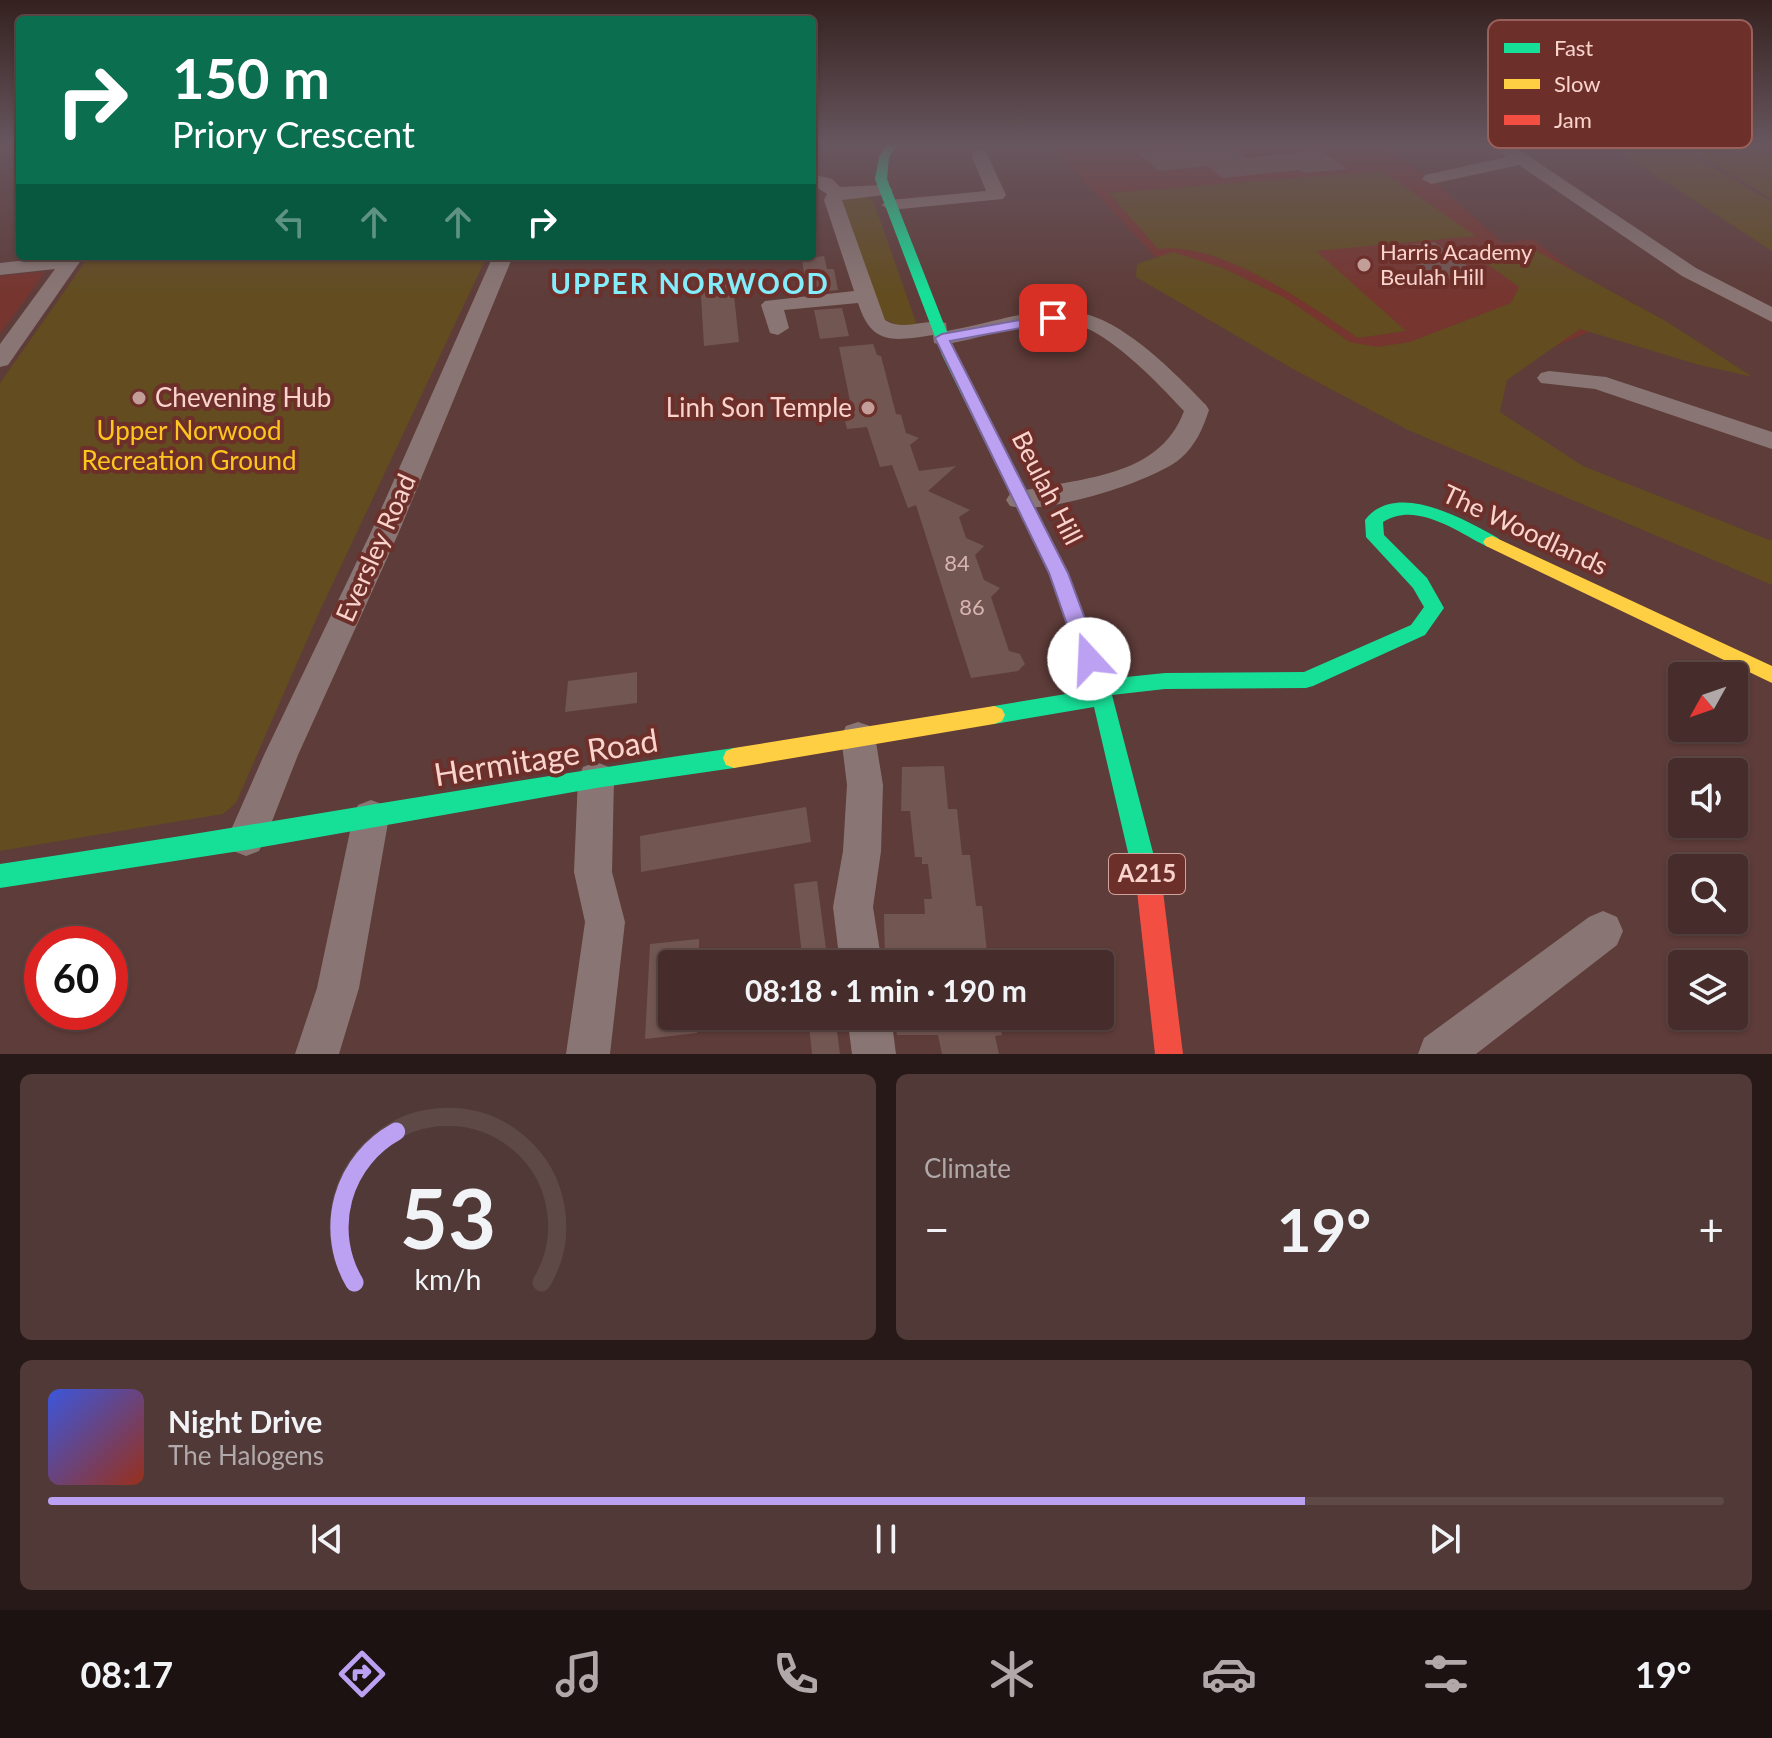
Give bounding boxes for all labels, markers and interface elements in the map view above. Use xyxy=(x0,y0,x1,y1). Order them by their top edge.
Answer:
legend xyxy=(1488,20,1752,148)
text: Fast xyxy=(1554,34,1593,61)
text: 150 m xyxy=(172,44,330,111)
icon: right xyxy=(40,48,144,152)
text: Slow xyxy=(1554,70,1601,97)
text: Jam xyxy=(1554,106,1592,133)
text: Priory Crescent xyxy=(172,112,415,156)
icon: left xyxy=(268,200,312,244)
icon: ahead xyxy=(352,200,396,244)
icon: ahead xyxy=(436,200,480,244)
icon: right xyxy=(520,200,564,244)
place label: Harris Academy Beulah Hill xyxy=(1380,238,1533,290)
marker: Harris Academy Beulah Hill xyxy=(1355,256,1373,274)
district label: UPPER NORWOOD xyxy=(550,266,830,300)
pin xyxy=(1019,284,1087,352)
icon: arrive xyxy=(1031,296,1075,340)
place label: Chevening Hub xyxy=(155,381,331,413)
marker: Chevening Hub xyxy=(130,389,148,407)
place label: Linh Son Temple xyxy=(666,391,852,423)
marker: Linh Son Temple xyxy=(859,399,877,417)
park label: Upper Norwood Recreation Ground xyxy=(82,414,296,476)
street label: Beulah Hill xyxy=(1006,425,1090,550)
street label: Eversley Road xyxy=(328,469,422,626)
street label: The Woodlands xyxy=(1438,477,1613,581)
house number: 84 xyxy=(944,549,970,576)
house number: 86 xyxy=(959,593,985,620)
position arrow xyxy=(1047,617,1131,701)
north arrow xyxy=(1668,662,1748,742)
map controls xyxy=(1668,662,1748,1030)
street label: Hermitage Road xyxy=(431,720,661,793)
button: sound xyxy=(1668,758,1748,838)
road number: A215 xyxy=(1109,854,1185,894)
button: search xyxy=(1668,854,1748,934)
speed limit sign: 60 xyxy=(24,926,128,1030)
button: layers xyxy=(1668,950,1748,1030)
text: 08:18 · 1 min · 190 m xyxy=(745,972,1027,1008)
text: Climate xyxy=(924,1152,1011,1184)
text: 53 xyxy=(400,1167,496,1267)
text: 19° xyxy=(1277,1193,1371,1265)
text: − xyxy=(924,1203,950,1255)
text: + xyxy=(1698,1203,1724,1255)
text: km/h xyxy=(415,1262,481,1296)
text: Night Drive xyxy=(168,1403,322,1439)
text: The Halogens xyxy=(168,1439,324,1471)
icon: previous xyxy=(305,1517,349,1561)
icon: pause xyxy=(864,1517,908,1561)
icon: next xyxy=(1423,1517,1467,1561)
icon: directions xyxy=(334,1646,390,1702)
icon: music xyxy=(551,1646,607,1702)
icon: phone xyxy=(768,1646,824,1702)
icon: climate xyxy=(984,1646,1040,1702)
icon: car xyxy=(1201,1646,1257,1702)
icon: filters xyxy=(1418,1646,1474,1702)
text: 08:17 xyxy=(80,1652,173,1696)
text: 19° xyxy=(1635,1652,1691,1696)

